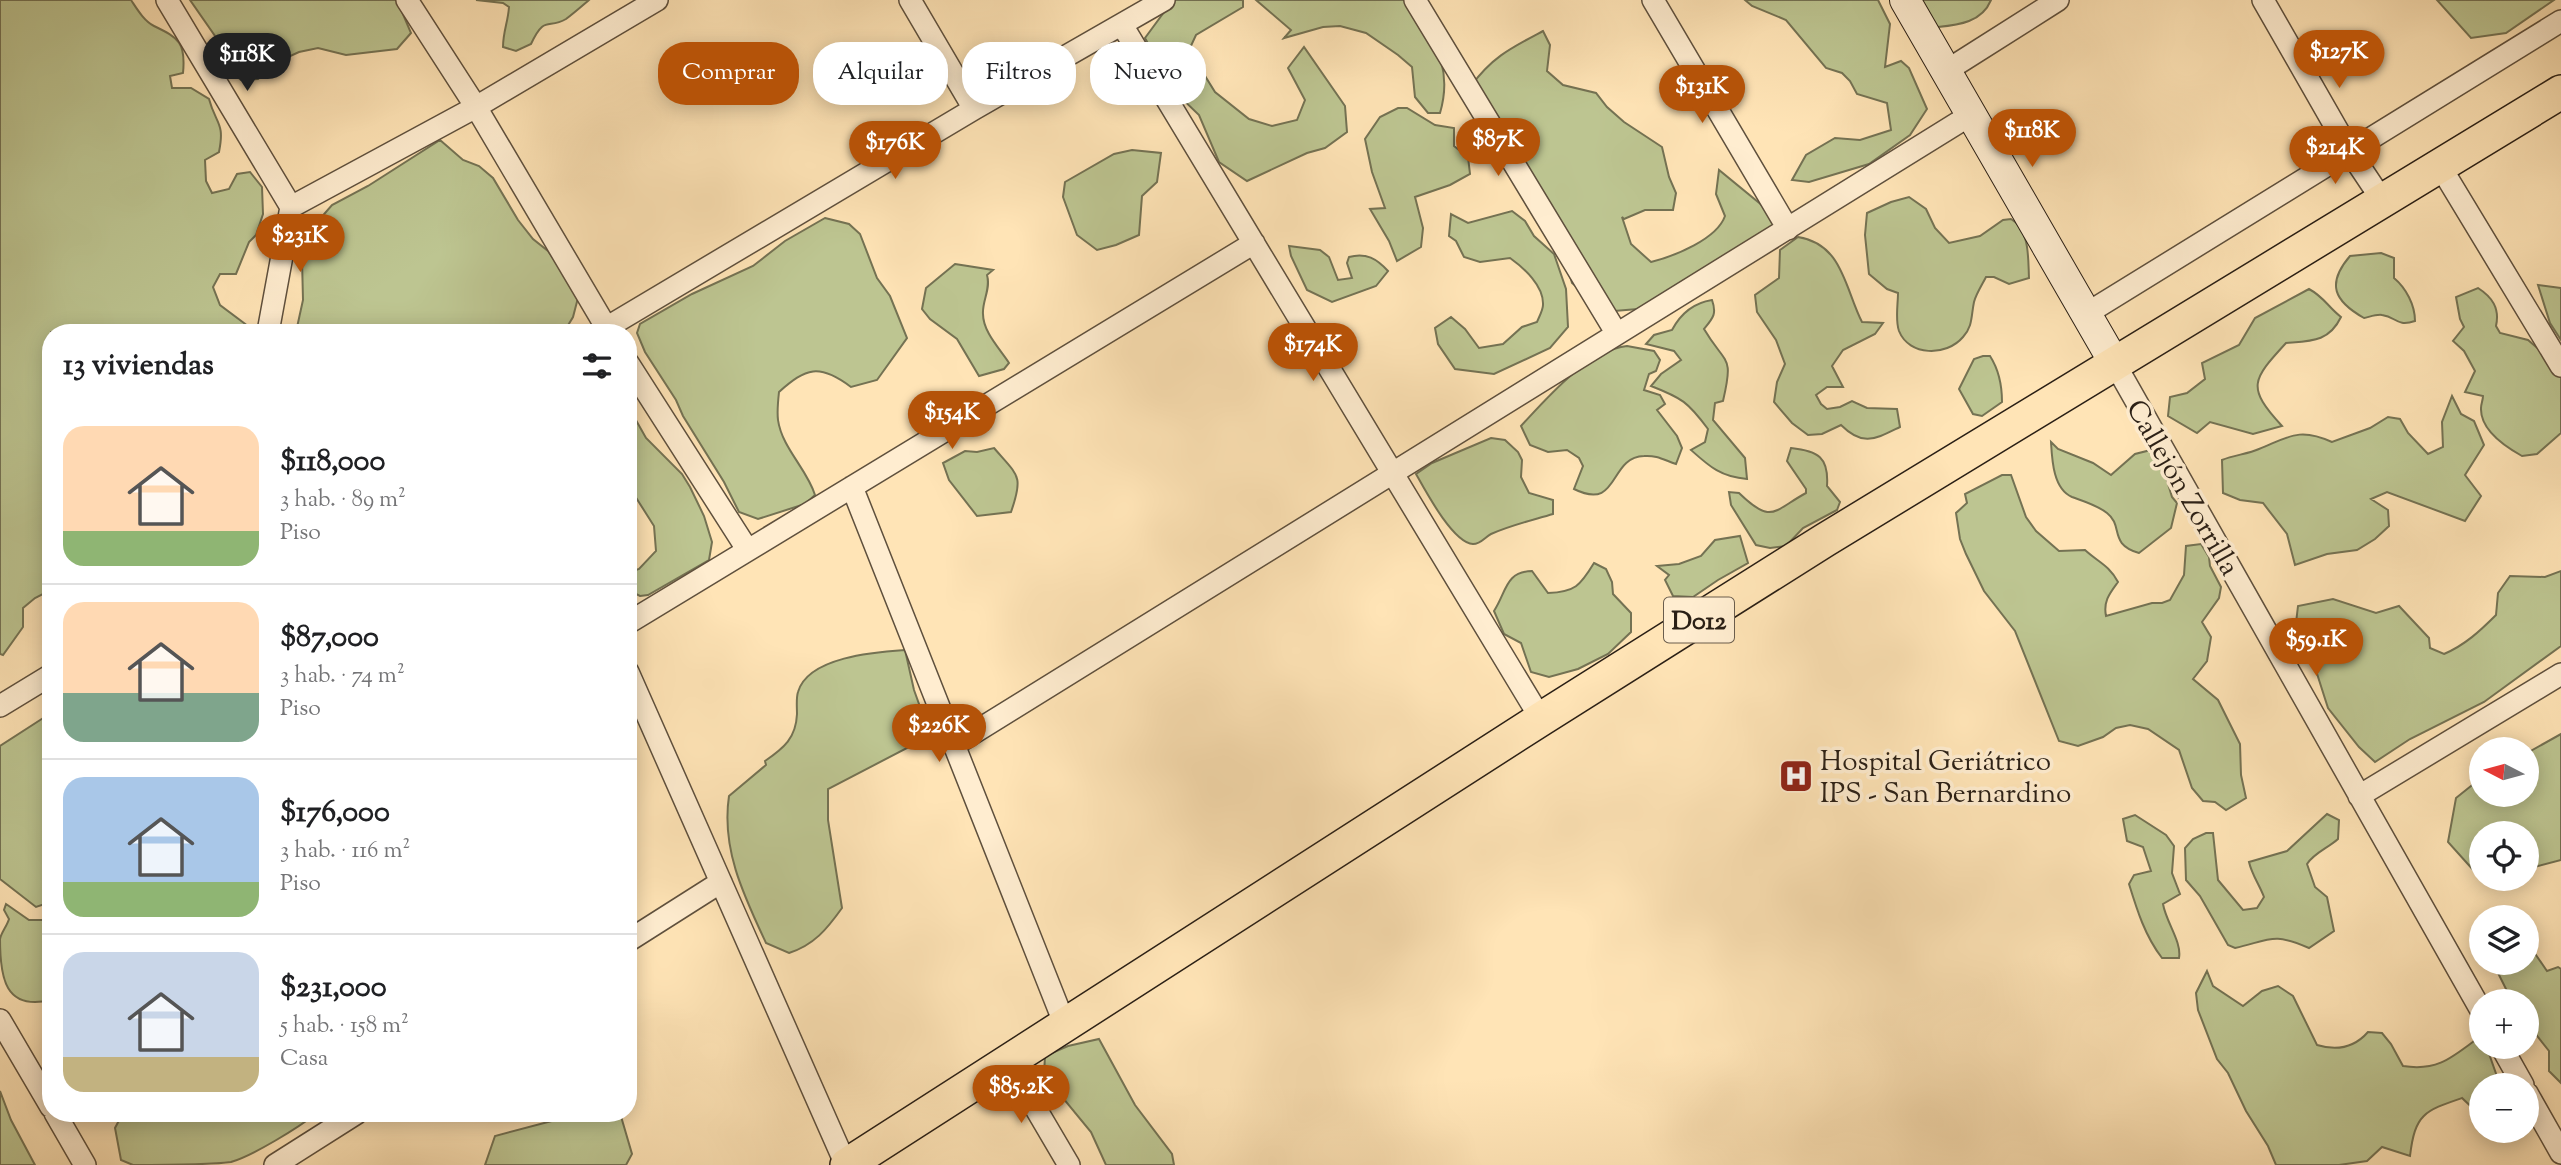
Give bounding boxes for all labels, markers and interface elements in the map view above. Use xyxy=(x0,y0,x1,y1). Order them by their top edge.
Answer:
pin: $127K xyxy=(2290,31,2388,90)
pin: $118K xyxy=(198,34,296,93)
text: $127K xyxy=(2309,36,2369,69)
text: $118K xyxy=(219,39,275,72)
chip: Comprar xyxy=(658,42,799,105)
chip: Alquilar xyxy=(813,42,948,105)
chip: Filtros xyxy=(962,42,1076,105)
chip: Nuevo xyxy=(1090,42,1206,105)
pin: $131K xyxy=(1653,66,1751,125)
text: $131K xyxy=(1675,71,1729,104)
pin: $118K xyxy=(1983,110,2081,169)
text: $118K xyxy=(2004,115,2060,148)
pin: $87K xyxy=(1457,118,1539,178)
pin: $176K xyxy=(846,122,944,181)
text: $87K xyxy=(1472,124,1524,157)
text: $176K xyxy=(865,127,925,160)
pin: $214K xyxy=(2286,127,2384,186)
text: $214K xyxy=(2305,132,2365,165)
pin: $231K xyxy=(251,215,349,274)
text: $231K xyxy=(272,220,328,253)
pin: $174K xyxy=(1264,324,1362,383)
text: $174K xyxy=(1284,329,1342,362)
text: 13 viviendas xyxy=(63,345,214,388)
icon: filters xyxy=(578,347,616,385)
pin: $154K xyxy=(903,392,1001,451)
street label: Callejón Zorrilla xyxy=(2115,393,2248,584)
text: $154K xyxy=(924,397,980,430)
text: $118,000 xyxy=(280,441,385,484)
icon: home xyxy=(119,454,203,538)
text: 3 hab. · 89 m² xyxy=(280,484,406,517)
text: Piso xyxy=(280,517,321,550)
road number: D012 xyxy=(1664,598,1734,642)
text: $87,000 xyxy=(280,617,379,660)
pin: $59.1K xyxy=(2259,618,2373,678)
text: $59.1K xyxy=(2285,624,2347,657)
icon: home xyxy=(119,630,203,714)
text: 3 hab. · 74 m² xyxy=(280,660,405,693)
text: Piso xyxy=(280,693,321,726)
pin: $226K xyxy=(890,704,988,764)
text: $226K xyxy=(908,710,970,743)
north arrow xyxy=(2469,737,2539,807)
map controls xyxy=(2469,737,2539,1143)
place label: Hospital Geriátrico IPS - San Bernardino xyxy=(1820,743,2071,815)
hospital icon: Hospital Geriátrico IPS - San Bernardino xyxy=(1777,757,1815,795)
text: $176,000 xyxy=(280,792,390,835)
icon: home xyxy=(119,805,203,889)
button: locate xyxy=(2469,821,2539,891)
text: 3 hab. · 116 m² xyxy=(280,835,410,868)
text: Piso xyxy=(280,868,321,901)
button: layers xyxy=(2469,905,2539,975)
text: $231,000 xyxy=(280,967,387,1010)
icon: home xyxy=(119,980,203,1064)
button: + xyxy=(2469,989,2539,1059)
text: 5 hab. · 158 m² xyxy=(280,1010,409,1043)
text: Casa xyxy=(280,1043,328,1076)
pin: $85.2K xyxy=(964,1066,1078,1125)
text: $85.2K xyxy=(989,1071,1053,1104)
button: − xyxy=(2469,1073,2539,1143)

